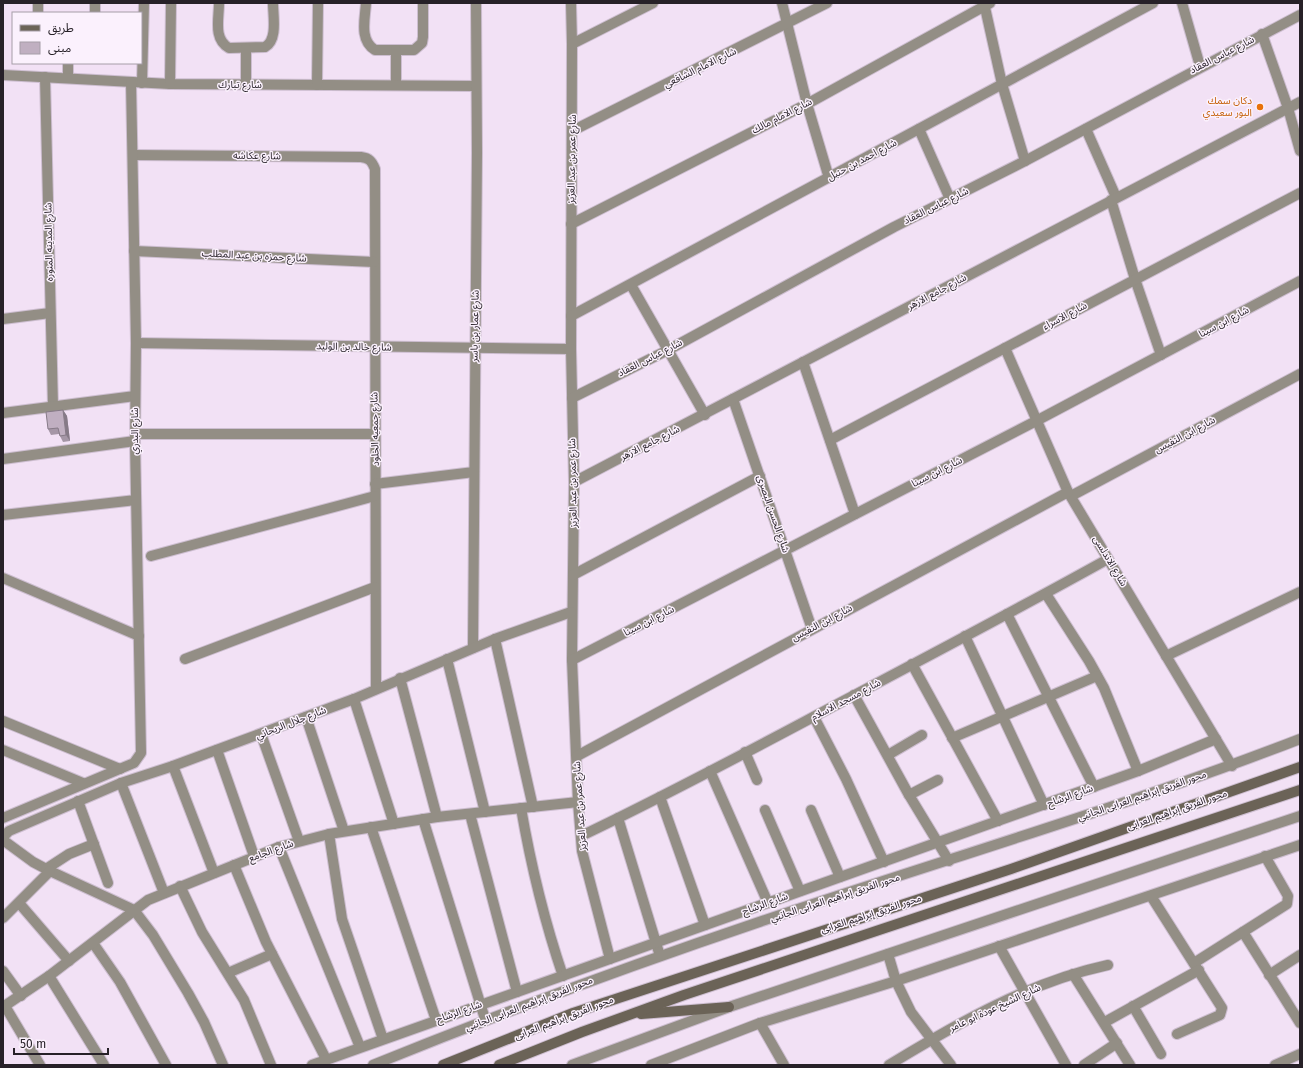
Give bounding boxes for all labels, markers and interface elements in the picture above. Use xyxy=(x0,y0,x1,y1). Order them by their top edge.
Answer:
legend xyxy=(12,12,142,64)
text: طريق xyxy=(48,21,74,36)
street label: شارع عباس العقاد xyxy=(1188,33,1257,77)
text: مبنى xyxy=(48,41,71,55)
street label: شارع الامام الشافعي xyxy=(662,45,739,93)
street label: شارع تبارك xyxy=(218,79,262,92)
place label: دكان سمك البور سعيدي xyxy=(1203,95,1252,120)
street label: شارع الامام مالك xyxy=(750,96,815,138)
marker: دكان سمك البور سعيدي xyxy=(1255,102,1265,112)
street label: شارع عمر بن عبد العزيز xyxy=(565,114,580,205)
street label: شارع احمد بن حنبل xyxy=(825,137,899,184)
street label: شارع عكاشه xyxy=(233,150,281,163)
street label: شارع عباس العقاد xyxy=(901,185,971,228)
street label: شارع المدينه المنوره xyxy=(42,203,57,281)
street label: شارع حمزه بن عبد المطلب xyxy=(201,247,307,266)
street label: شارع جامع الازهر xyxy=(904,271,969,314)
street label: شارع عمار بن ياسر xyxy=(468,289,483,363)
street label: شارع الاسراء xyxy=(1041,299,1090,334)
street label: شارع ابن سينا xyxy=(1197,304,1252,341)
street label: شارع عباس العقاد xyxy=(616,336,685,380)
street label: شارع خالد بن الوليد xyxy=(316,340,392,355)
street label: شارع جمعيه الخلود xyxy=(368,392,383,466)
street label: شارع البدري xyxy=(129,407,142,455)
street label: شارع ابن النفيس xyxy=(1153,414,1218,457)
street label: شارع جامع الازهر xyxy=(617,423,682,465)
street label: شارع عمر بن عبد العزيز xyxy=(566,438,581,529)
street label: شارع ابن سينا xyxy=(910,454,965,491)
street label: شارع الحسن البصرى xyxy=(753,474,792,555)
street label: شارع الاندلسى xyxy=(1089,534,1130,589)
street label: شارع ابن النفيس xyxy=(790,602,855,645)
street label: شارع ابن سينا xyxy=(622,603,677,640)
street label: شارع مسجد الاسلام xyxy=(809,677,884,725)
street label: شارع جلال الريحاني xyxy=(254,704,329,743)
street label: شارع عمر بن عبد العزيز xyxy=(571,761,590,852)
street label: محور الفريق إبراهيم العرابى الجانبي xyxy=(1076,768,1208,824)
street label: شارع الرشاح xyxy=(1045,782,1095,811)
street label: محور الفريق إبراهيم العرابى xyxy=(1125,787,1229,833)
street label: شارع الجامع xyxy=(247,837,296,866)
street label: محور الفريق إبراهيم العرابى الجانبي xyxy=(769,871,901,925)
street label: شارع الرشاح xyxy=(740,890,790,919)
street label: محور الفريق إبراهيم العرابى xyxy=(819,892,923,936)
street label: محور الفريق إبراهيم العرابى الجانبي xyxy=(464,974,594,1034)
street label: شارع الشيخ عودة ابو عامر xyxy=(947,982,1043,1036)
street label: محور الفريق إبراهيم العرابى xyxy=(513,994,615,1042)
street label: شارع الرشاح xyxy=(434,998,484,1027)
scale bar xyxy=(14,1030,108,1056)
text: 50 m xyxy=(20,1037,46,1051)

